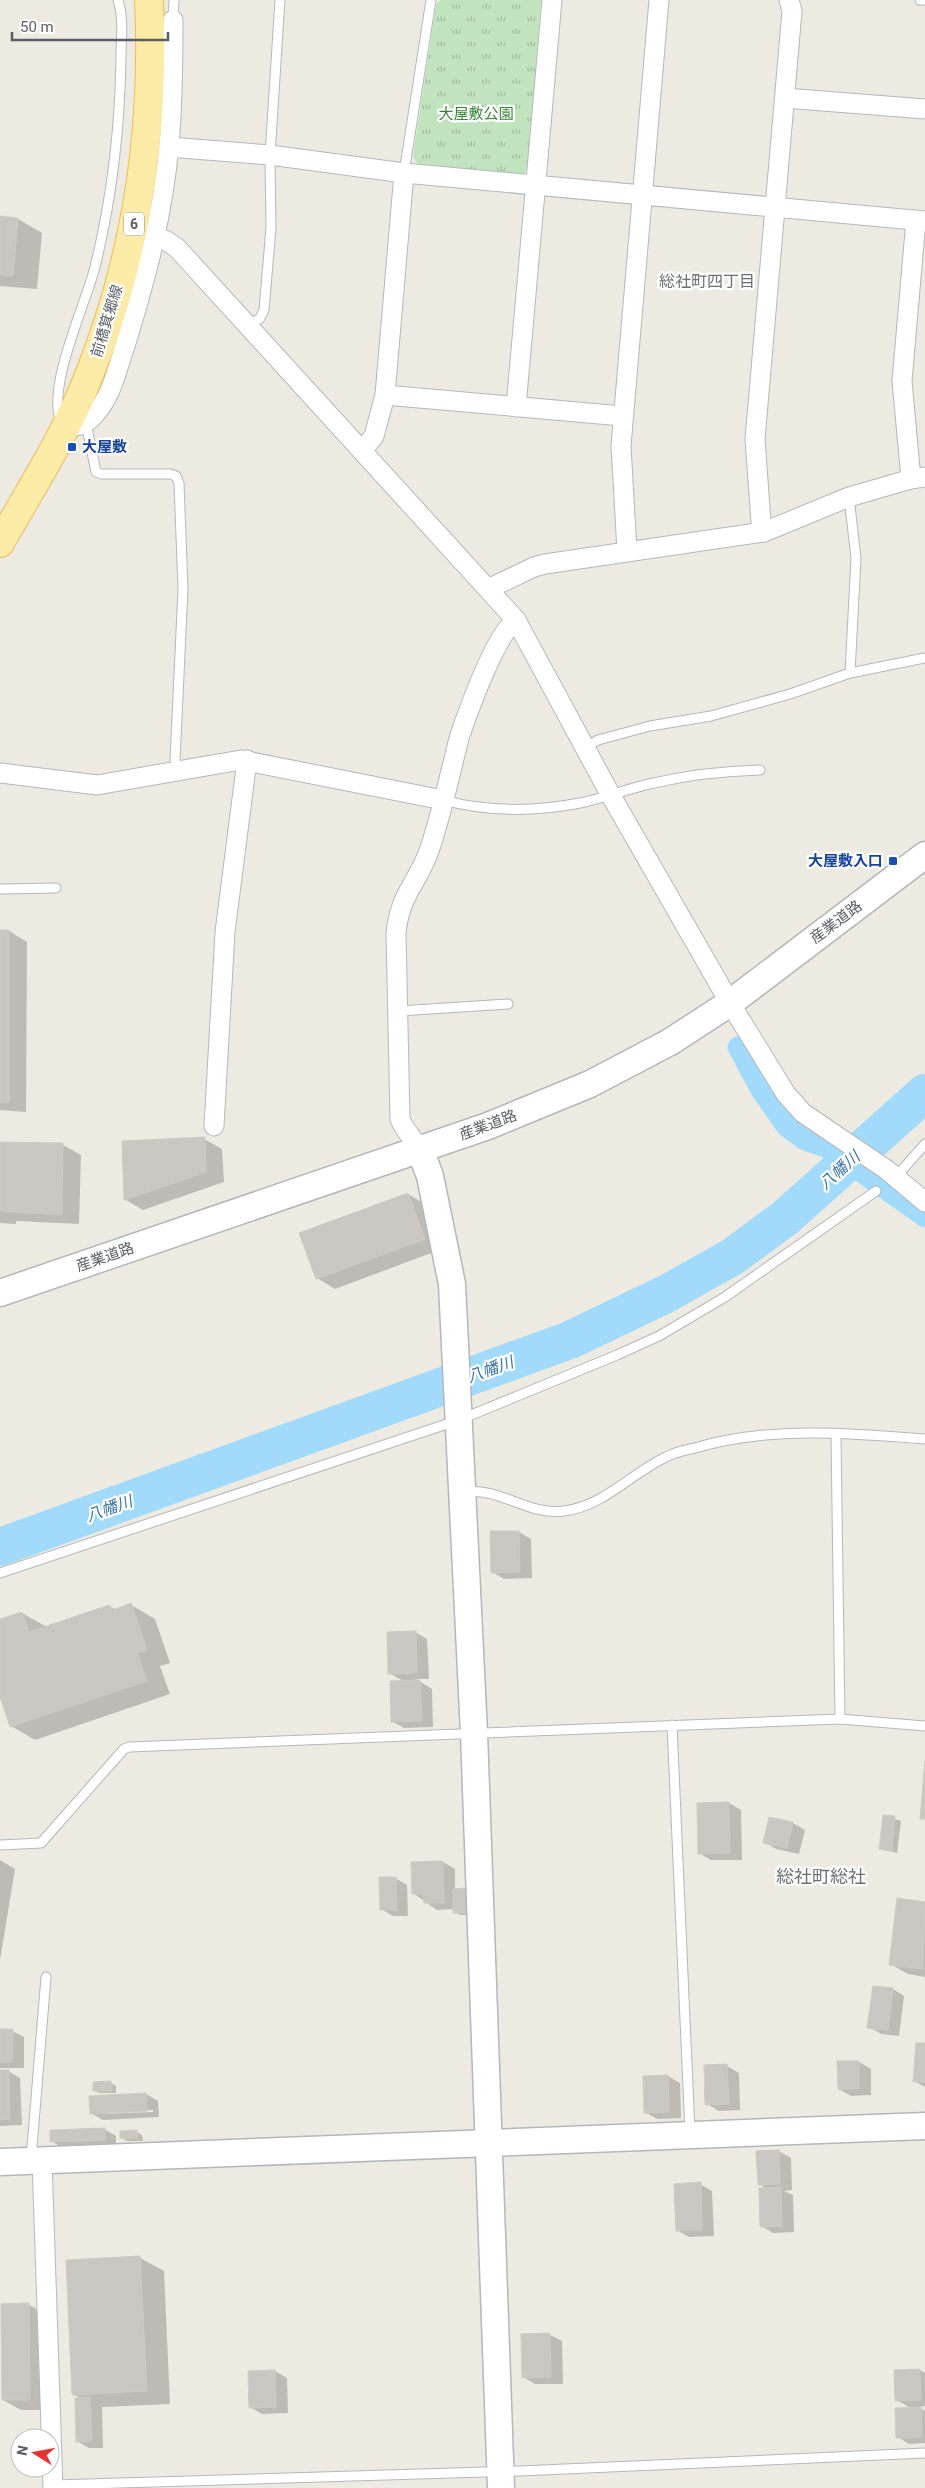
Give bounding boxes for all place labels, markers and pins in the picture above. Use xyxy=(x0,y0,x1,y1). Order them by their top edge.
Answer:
place label: 大屋敷 xyxy=(82,438,127,456)
marker: 大屋敷 xyxy=(66,441,78,453)
place label: 大屋敷入口 xyxy=(808,852,883,870)
marker: 大屋敷入口 xyxy=(887,855,899,867)

